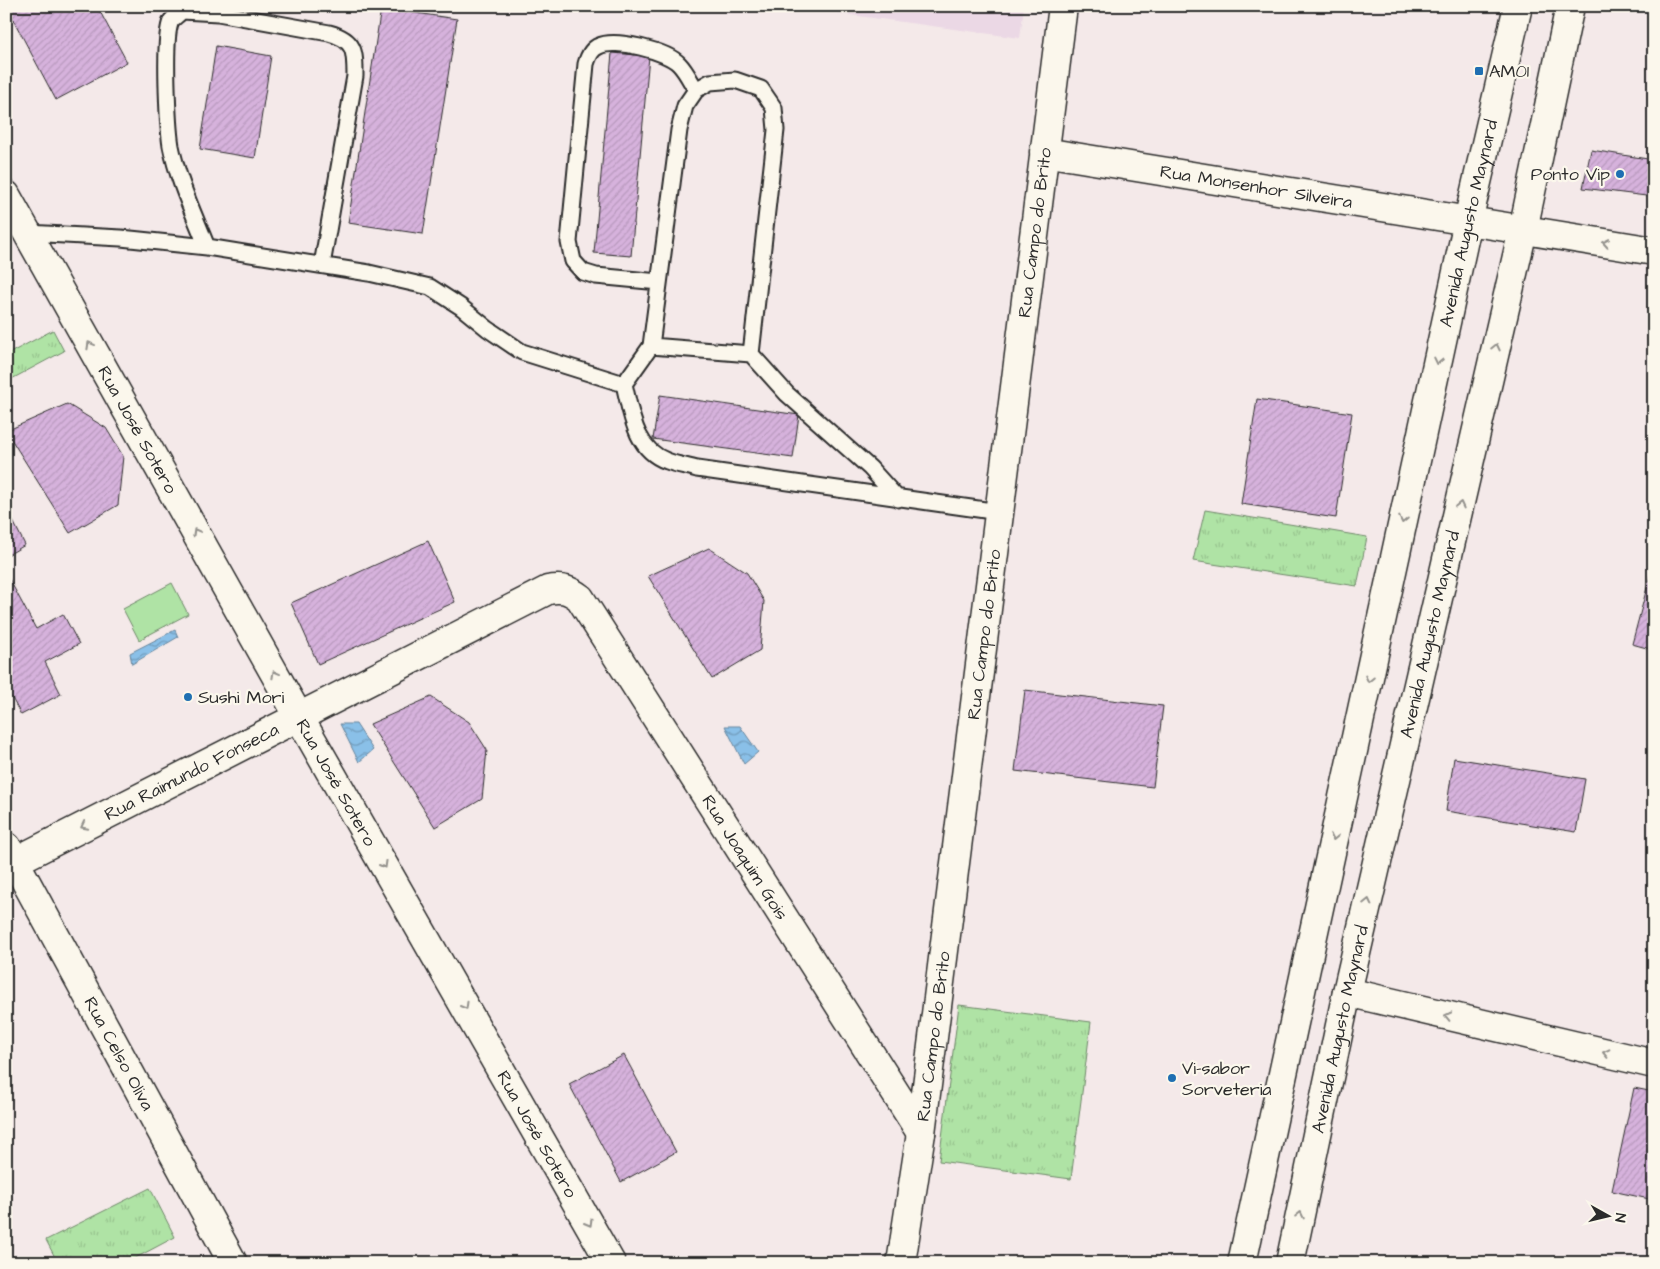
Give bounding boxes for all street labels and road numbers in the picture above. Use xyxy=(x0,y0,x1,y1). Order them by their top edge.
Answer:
street label: Avenida Augusto Maynard xyxy=(1433,117,1504,330)
street label: Rua Campo do Brito xyxy=(1012,146,1058,319)
street label: Rua Monsenhor Silveira xyxy=(1158,159,1354,215)
street label: Rua José Sotero xyxy=(91,361,183,498)
street label: Avenida Augusto Maynard xyxy=(1394,528,1466,741)
street label: Rua Campo do Brito xyxy=(961,548,1007,721)
street label: Rua José Sotero xyxy=(290,714,382,851)
street label: Rua Raimundo Fonseca xyxy=(100,717,283,827)
street label: Rua Joaquim Gois xyxy=(696,790,794,925)
street label: Avenida Augusto Maynard xyxy=(1306,923,1375,1136)
street label: Rua Campo do Brito xyxy=(911,950,957,1123)
street label: Rua Celso Oliva xyxy=(78,992,160,1115)
street label: Rua José Sotero xyxy=(491,1066,583,1203)

